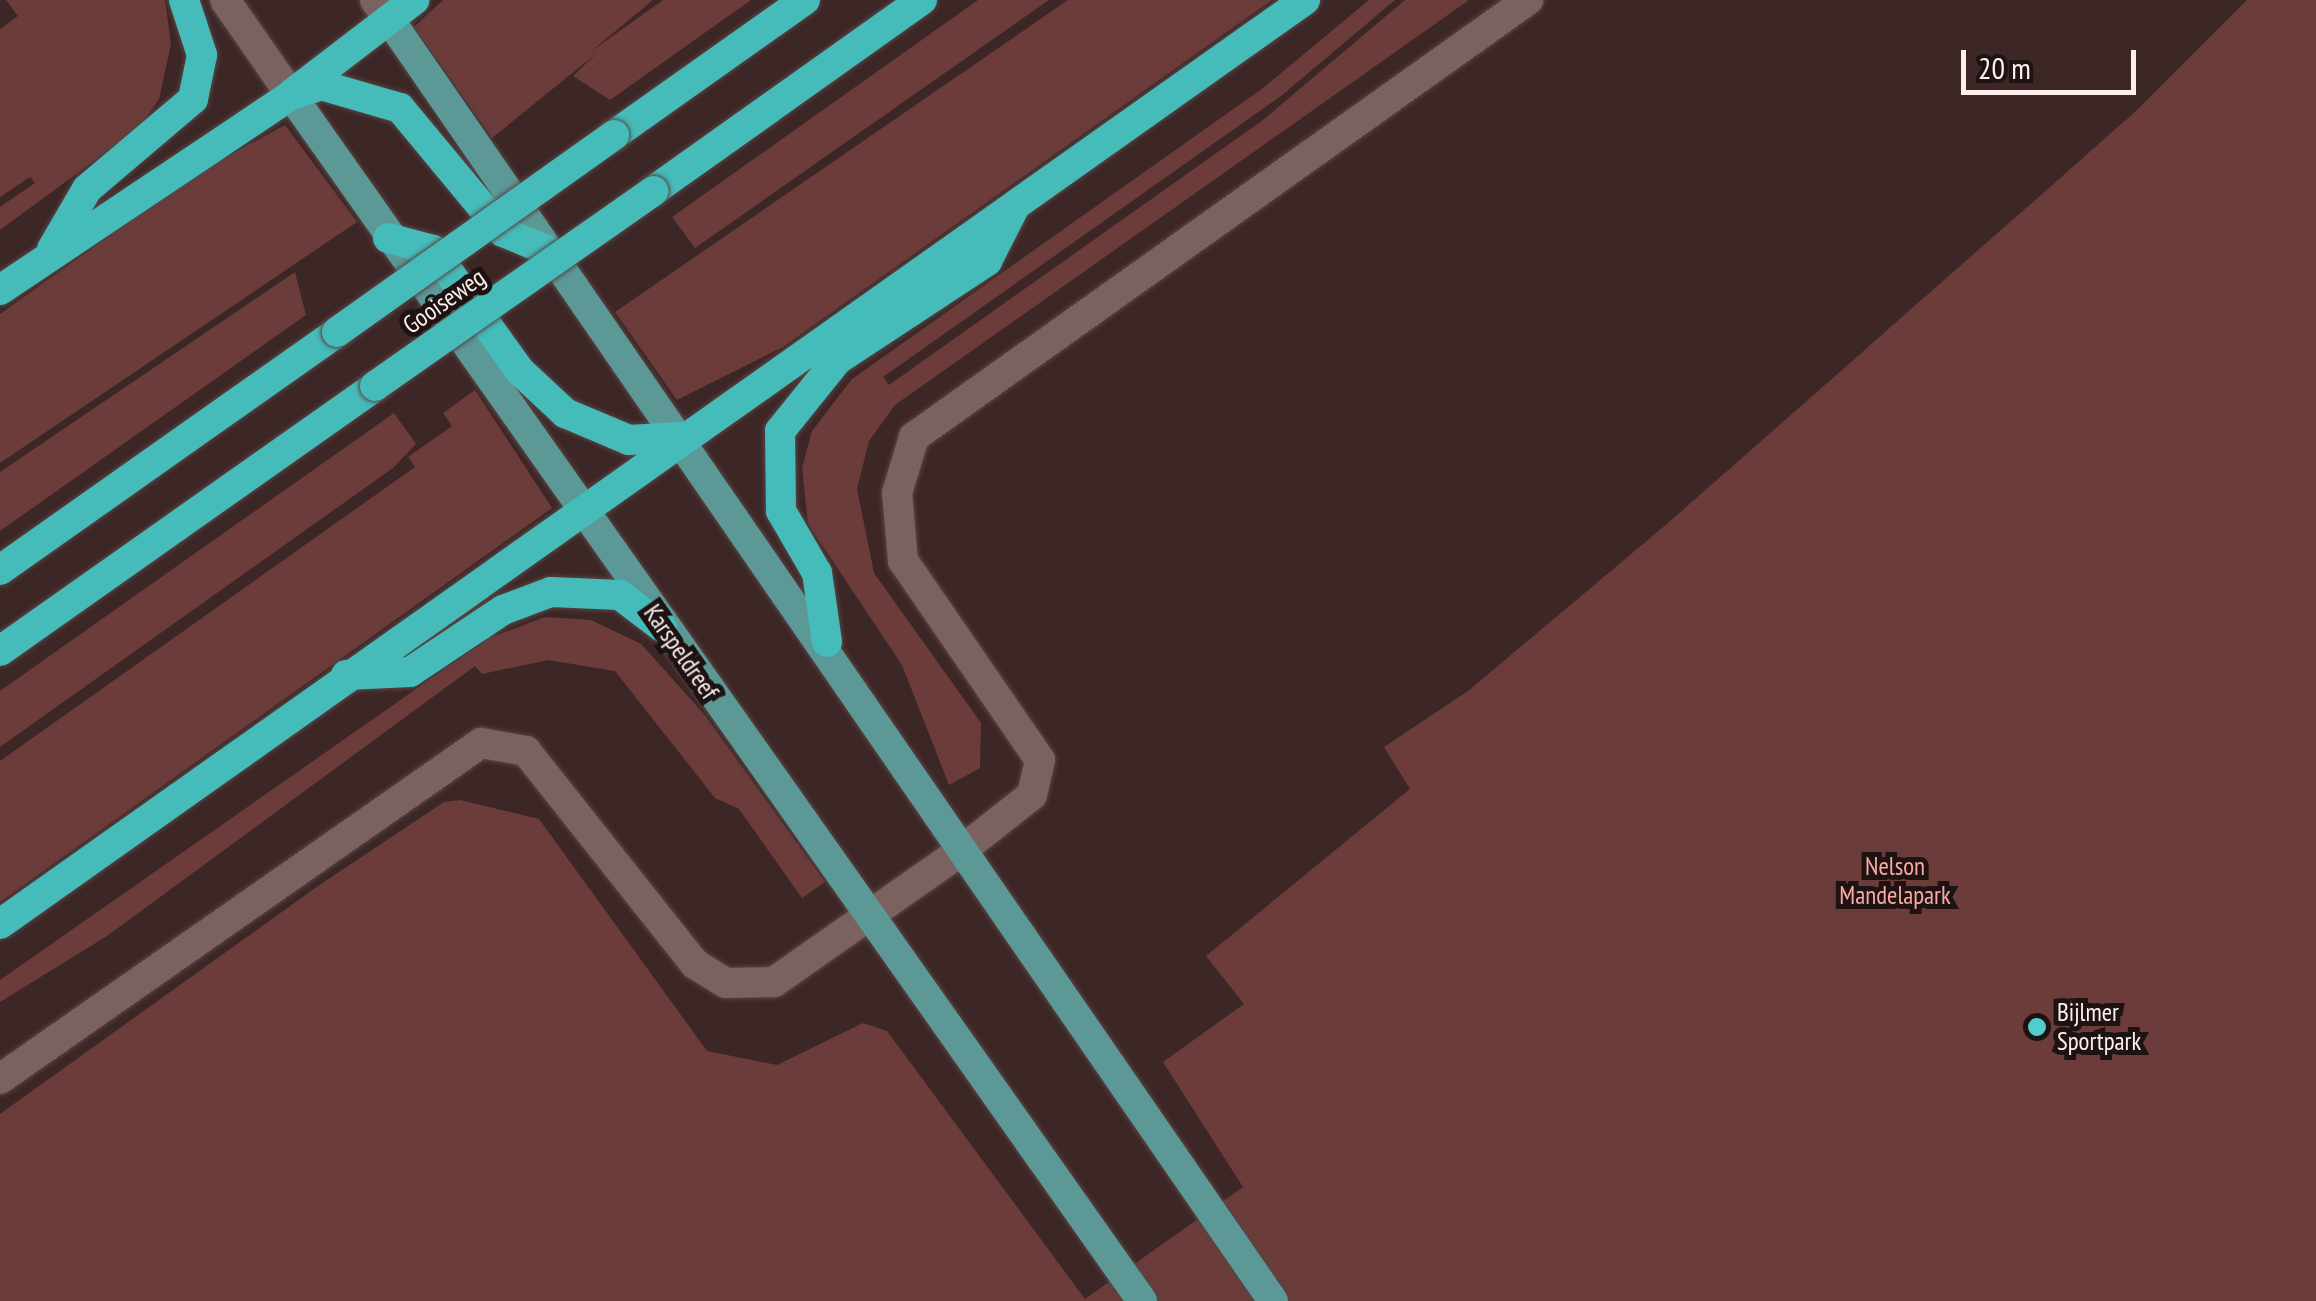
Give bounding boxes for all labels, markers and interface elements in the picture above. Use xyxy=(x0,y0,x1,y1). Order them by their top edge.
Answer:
scale bar xyxy=(1966,30,2141,92)
text: 20 m xyxy=(1978,48,2031,87)
street label: Gooiseweg xyxy=(397,262,491,340)
street label: Karspeldreef xyxy=(638,599,724,705)
park label: Nelson Mandelapark xyxy=(1839,852,1951,911)
place label: Bijlmer Sportpark xyxy=(2057,998,2141,1057)
marker: Bijlmer Sportpark xyxy=(2026,1016,2048,1038)

